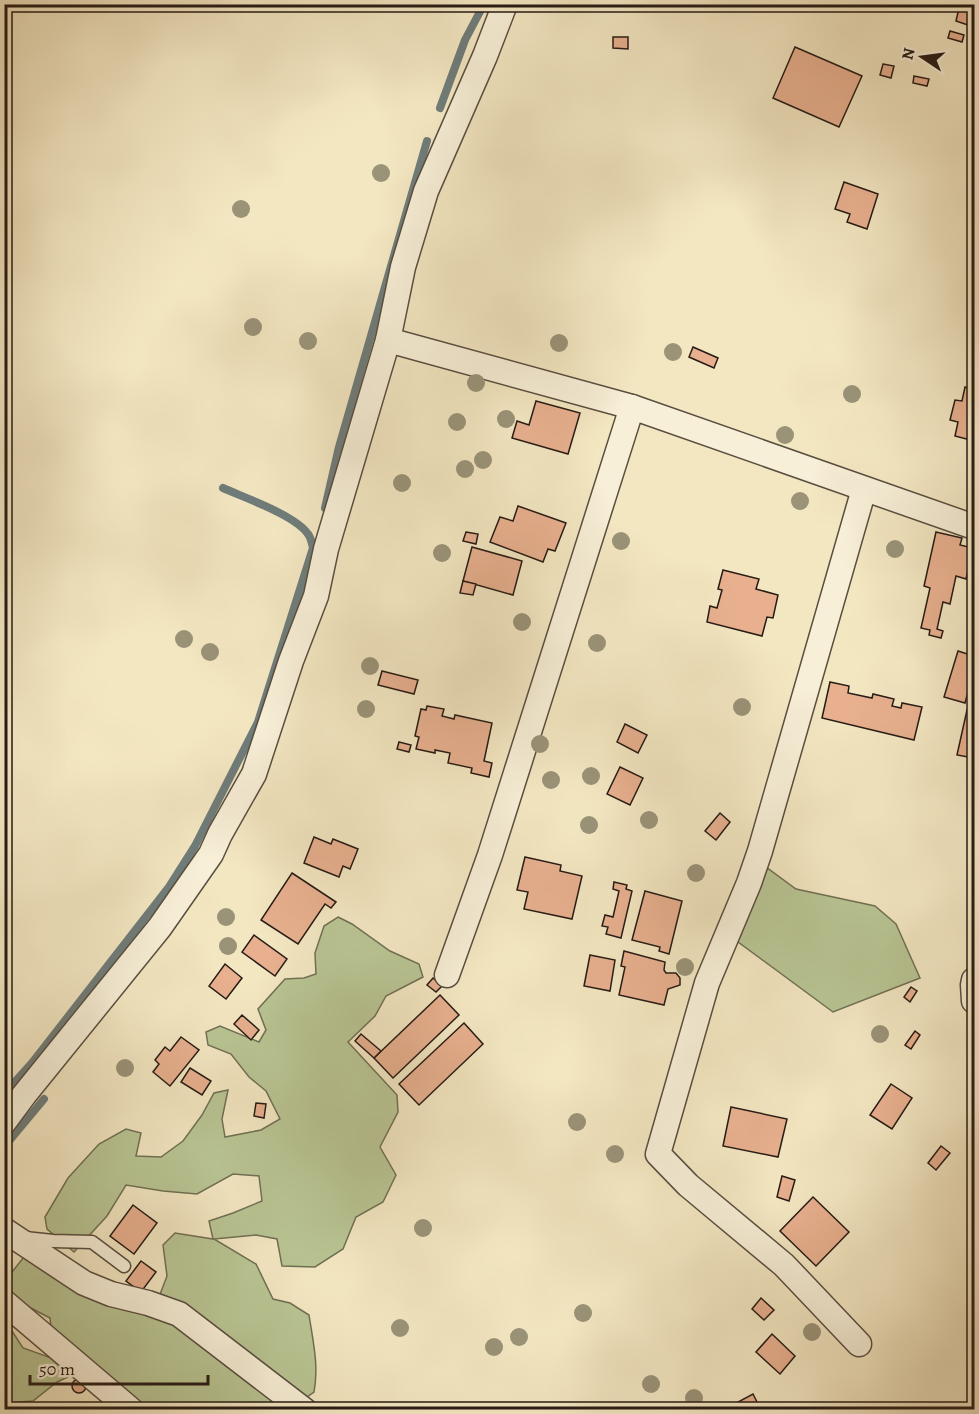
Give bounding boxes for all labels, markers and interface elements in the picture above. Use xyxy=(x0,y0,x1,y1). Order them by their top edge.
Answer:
north arrow xyxy=(892,27,952,87)
text: N xyxy=(896,45,920,62)
scale bar xyxy=(30,1348,208,1386)
text: 50 m xyxy=(39,1357,75,1381)

